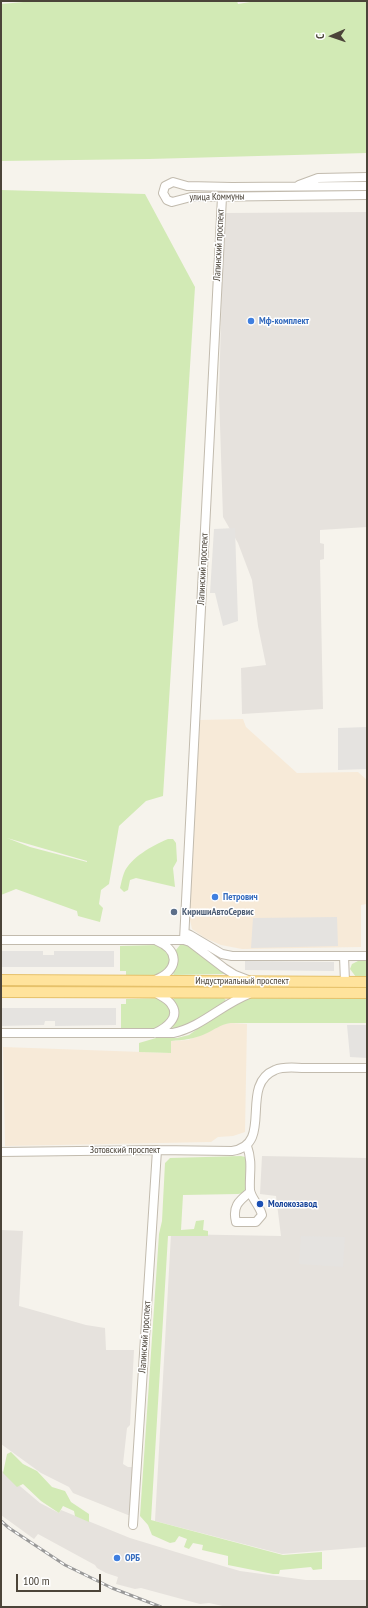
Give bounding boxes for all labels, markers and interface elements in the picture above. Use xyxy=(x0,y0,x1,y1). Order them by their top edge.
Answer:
north arrow xyxy=(312,16,352,56)
text: С xyxy=(313,34,327,39)
street label: улица Коммуны xyxy=(189,191,245,203)
street label: Лапинский проспект xyxy=(211,209,227,281)
place label: Мф-комплект xyxy=(259,315,309,327)
marker: Мф-комплект xyxy=(246,316,256,326)
street label: Лапинский проспект xyxy=(195,533,211,605)
place label: Петрович xyxy=(223,891,258,903)
marker: Петрович xyxy=(210,892,220,902)
place label: КиришиАвтоСервис xyxy=(182,906,254,918)
marker: КиришиАвтоСервис xyxy=(169,907,179,917)
street label: Индустриальный проспект xyxy=(195,975,289,987)
street label: Зотовский проспект xyxy=(90,1144,160,1156)
place label: Молокозавод xyxy=(268,1198,317,1210)
marker: Молокозавод xyxy=(255,1199,265,1209)
street label: Лапинский проспект xyxy=(136,1300,154,1374)
place label: ОРБ xyxy=(125,1552,140,1564)
marker: ОРБ xyxy=(112,1553,122,1563)
scale bar xyxy=(18,1566,103,1592)
text: 100 m xyxy=(23,1573,50,1588)

